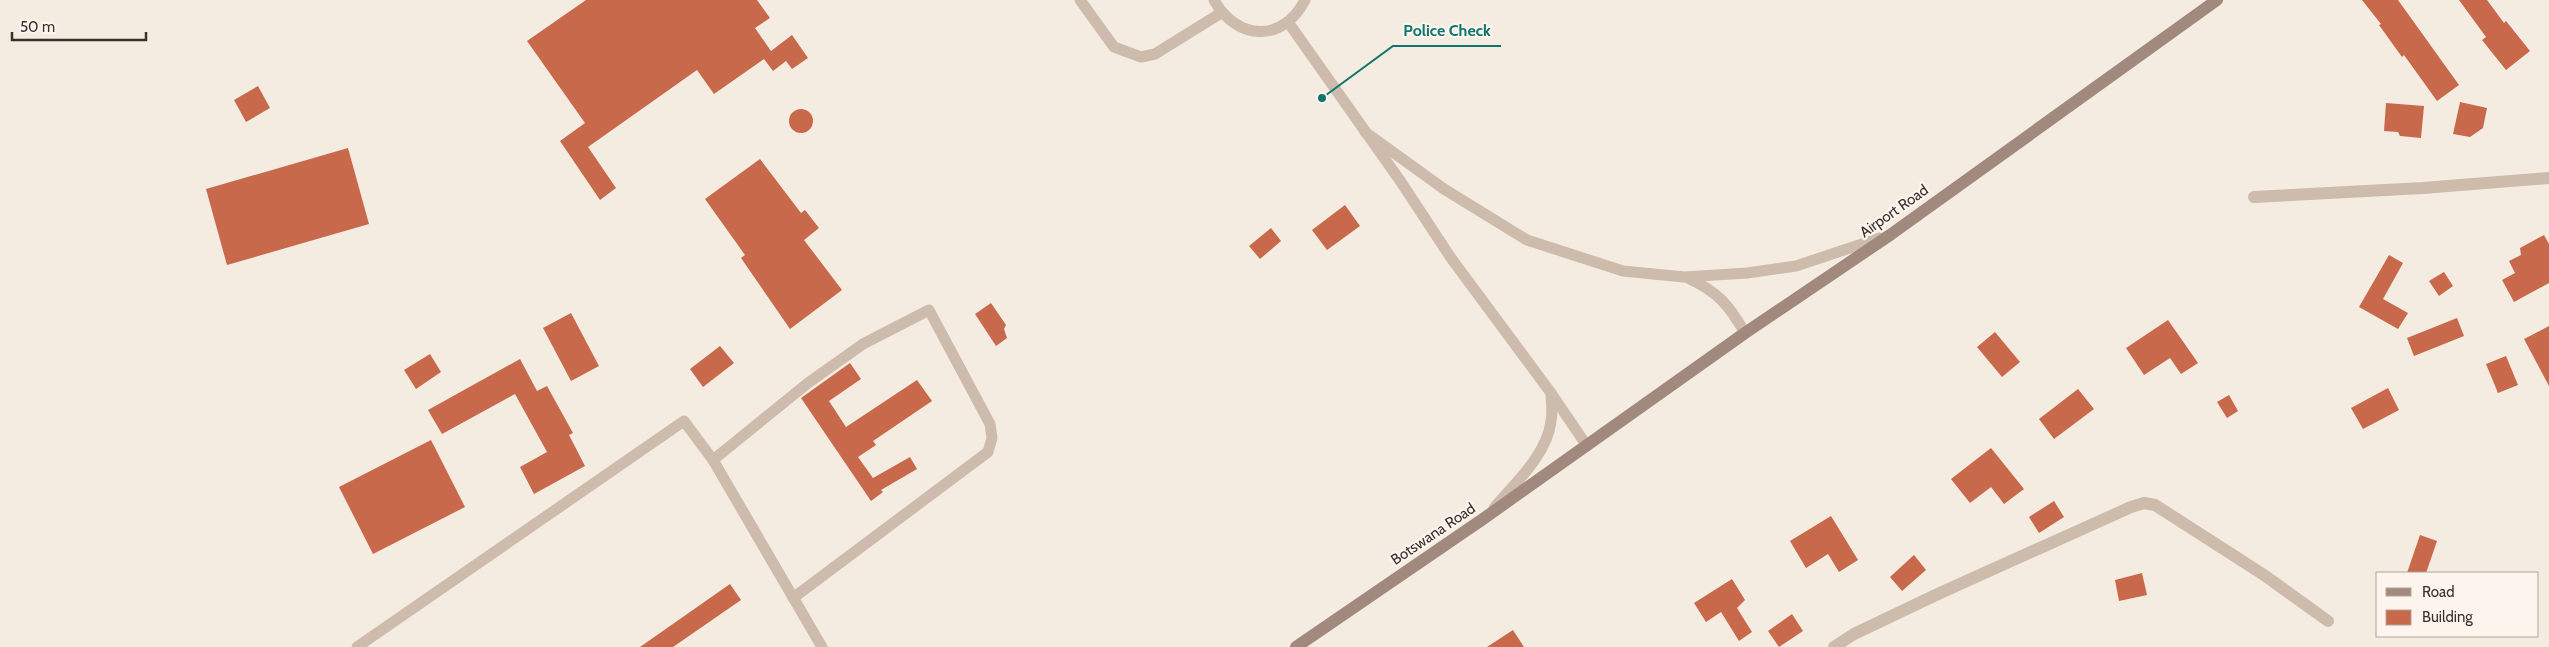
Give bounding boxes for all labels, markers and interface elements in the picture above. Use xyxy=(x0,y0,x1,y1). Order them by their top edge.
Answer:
scale bar xyxy=(12,10,146,42)
callout: Police Check xyxy=(1393,15,1501,46)
text: 50 m xyxy=(20,18,55,36)
text: Police Check xyxy=(1403,21,1491,40)
street label: Airport Road xyxy=(1856,181,1932,241)
street label: Botswana Road xyxy=(1387,499,1479,569)
legend xyxy=(2376,572,2539,637)
text: Road xyxy=(2422,583,2455,601)
text: Building xyxy=(2422,608,2473,626)

